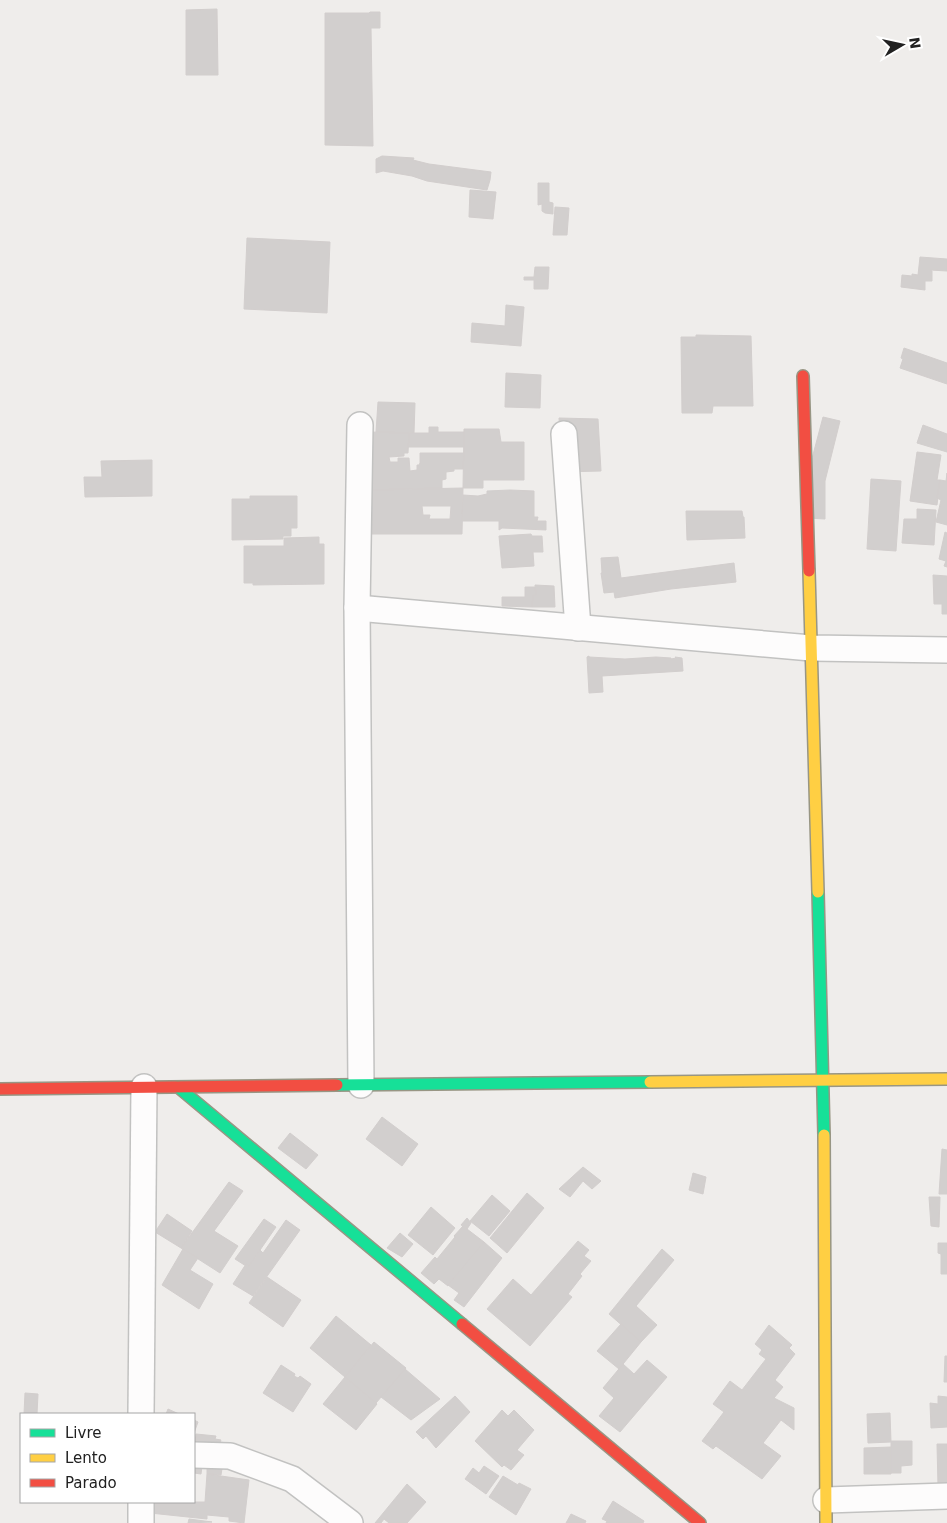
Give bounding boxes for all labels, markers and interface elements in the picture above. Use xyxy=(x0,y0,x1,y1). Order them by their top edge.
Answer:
north arrow xyxy=(877,20,927,70)
text: N xyxy=(906,36,924,50)
legend xyxy=(20,1413,195,1503)
text: Livre xyxy=(65,1424,101,1442)
text: Lento xyxy=(65,1449,107,1467)
text: Parado xyxy=(65,1474,117,1492)

